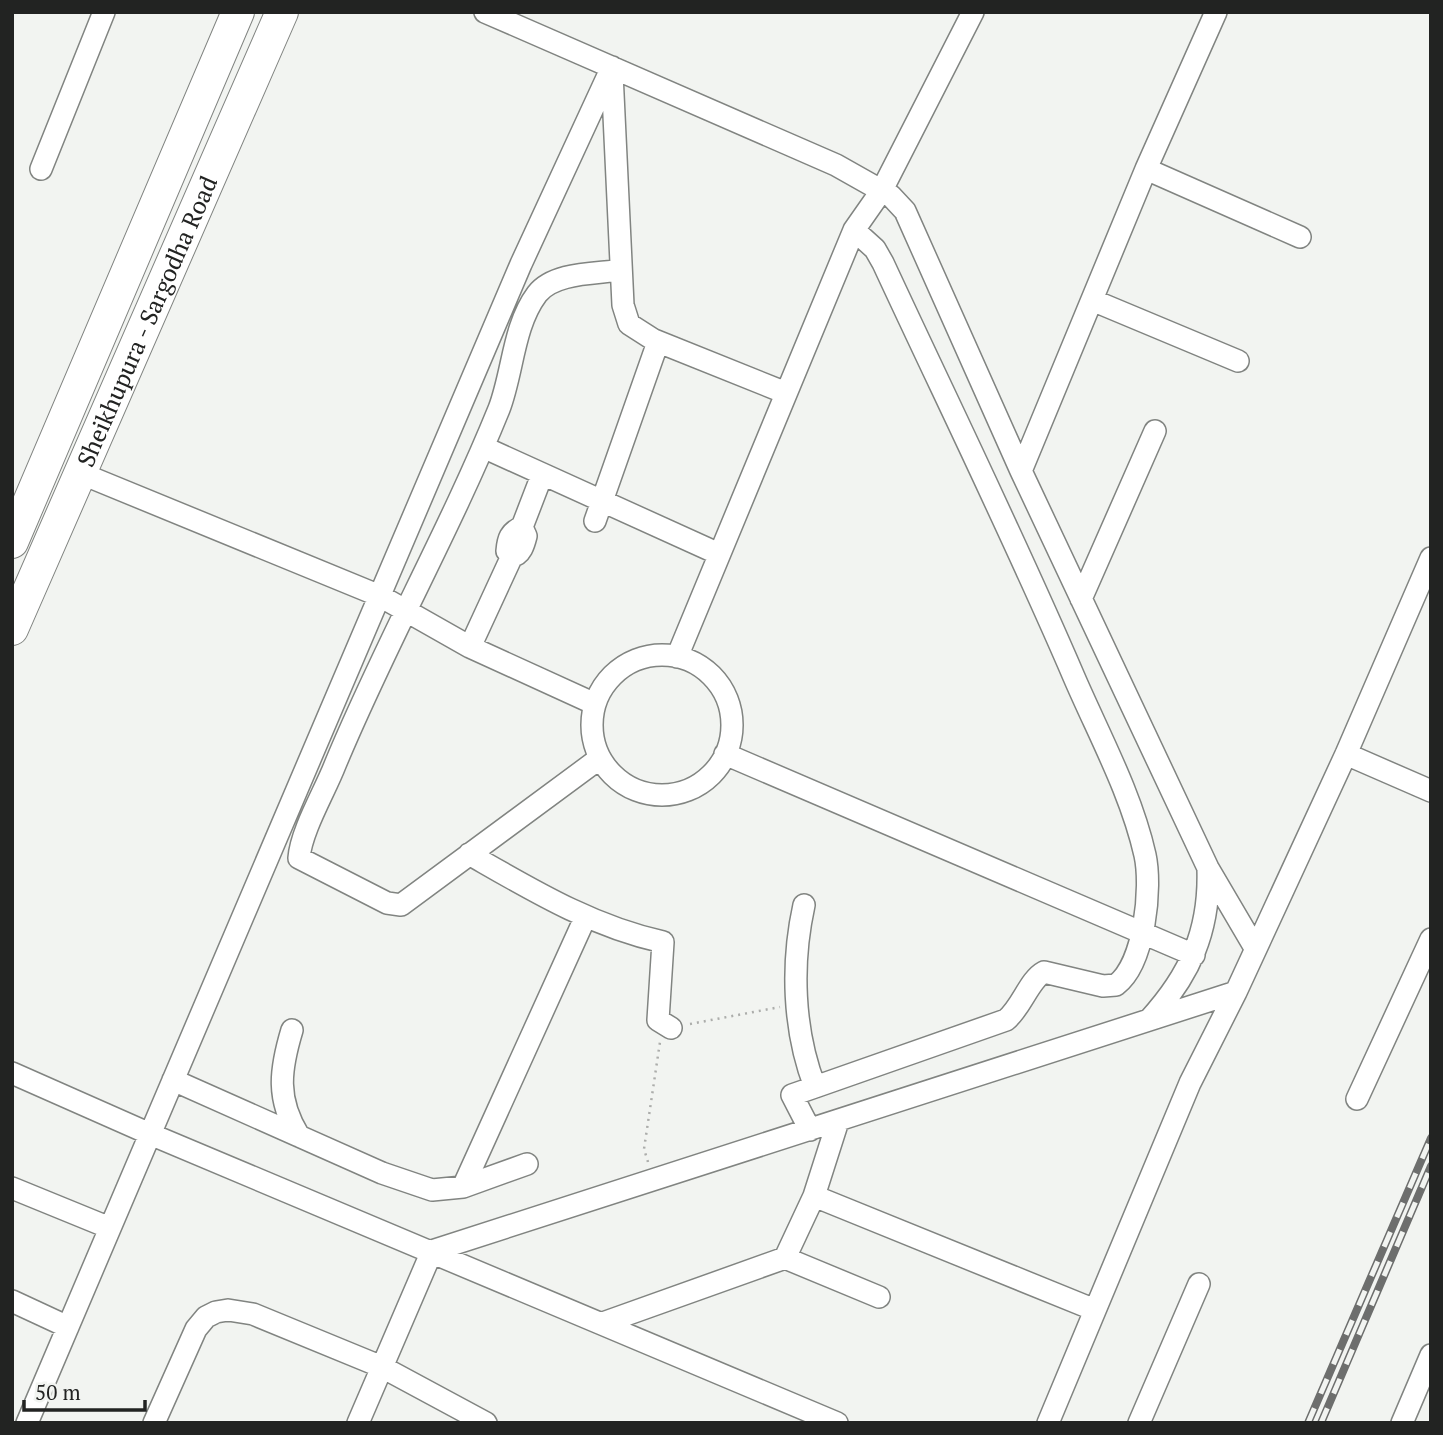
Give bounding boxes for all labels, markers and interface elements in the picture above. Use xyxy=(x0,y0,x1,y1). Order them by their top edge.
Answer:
street label: Sheikhupura - Sargodha Road xyxy=(69,171,224,472)
scale bar xyxy=(24,1368,145,1412)
text: 50 m xyxy=(35,1378,81,1406)

